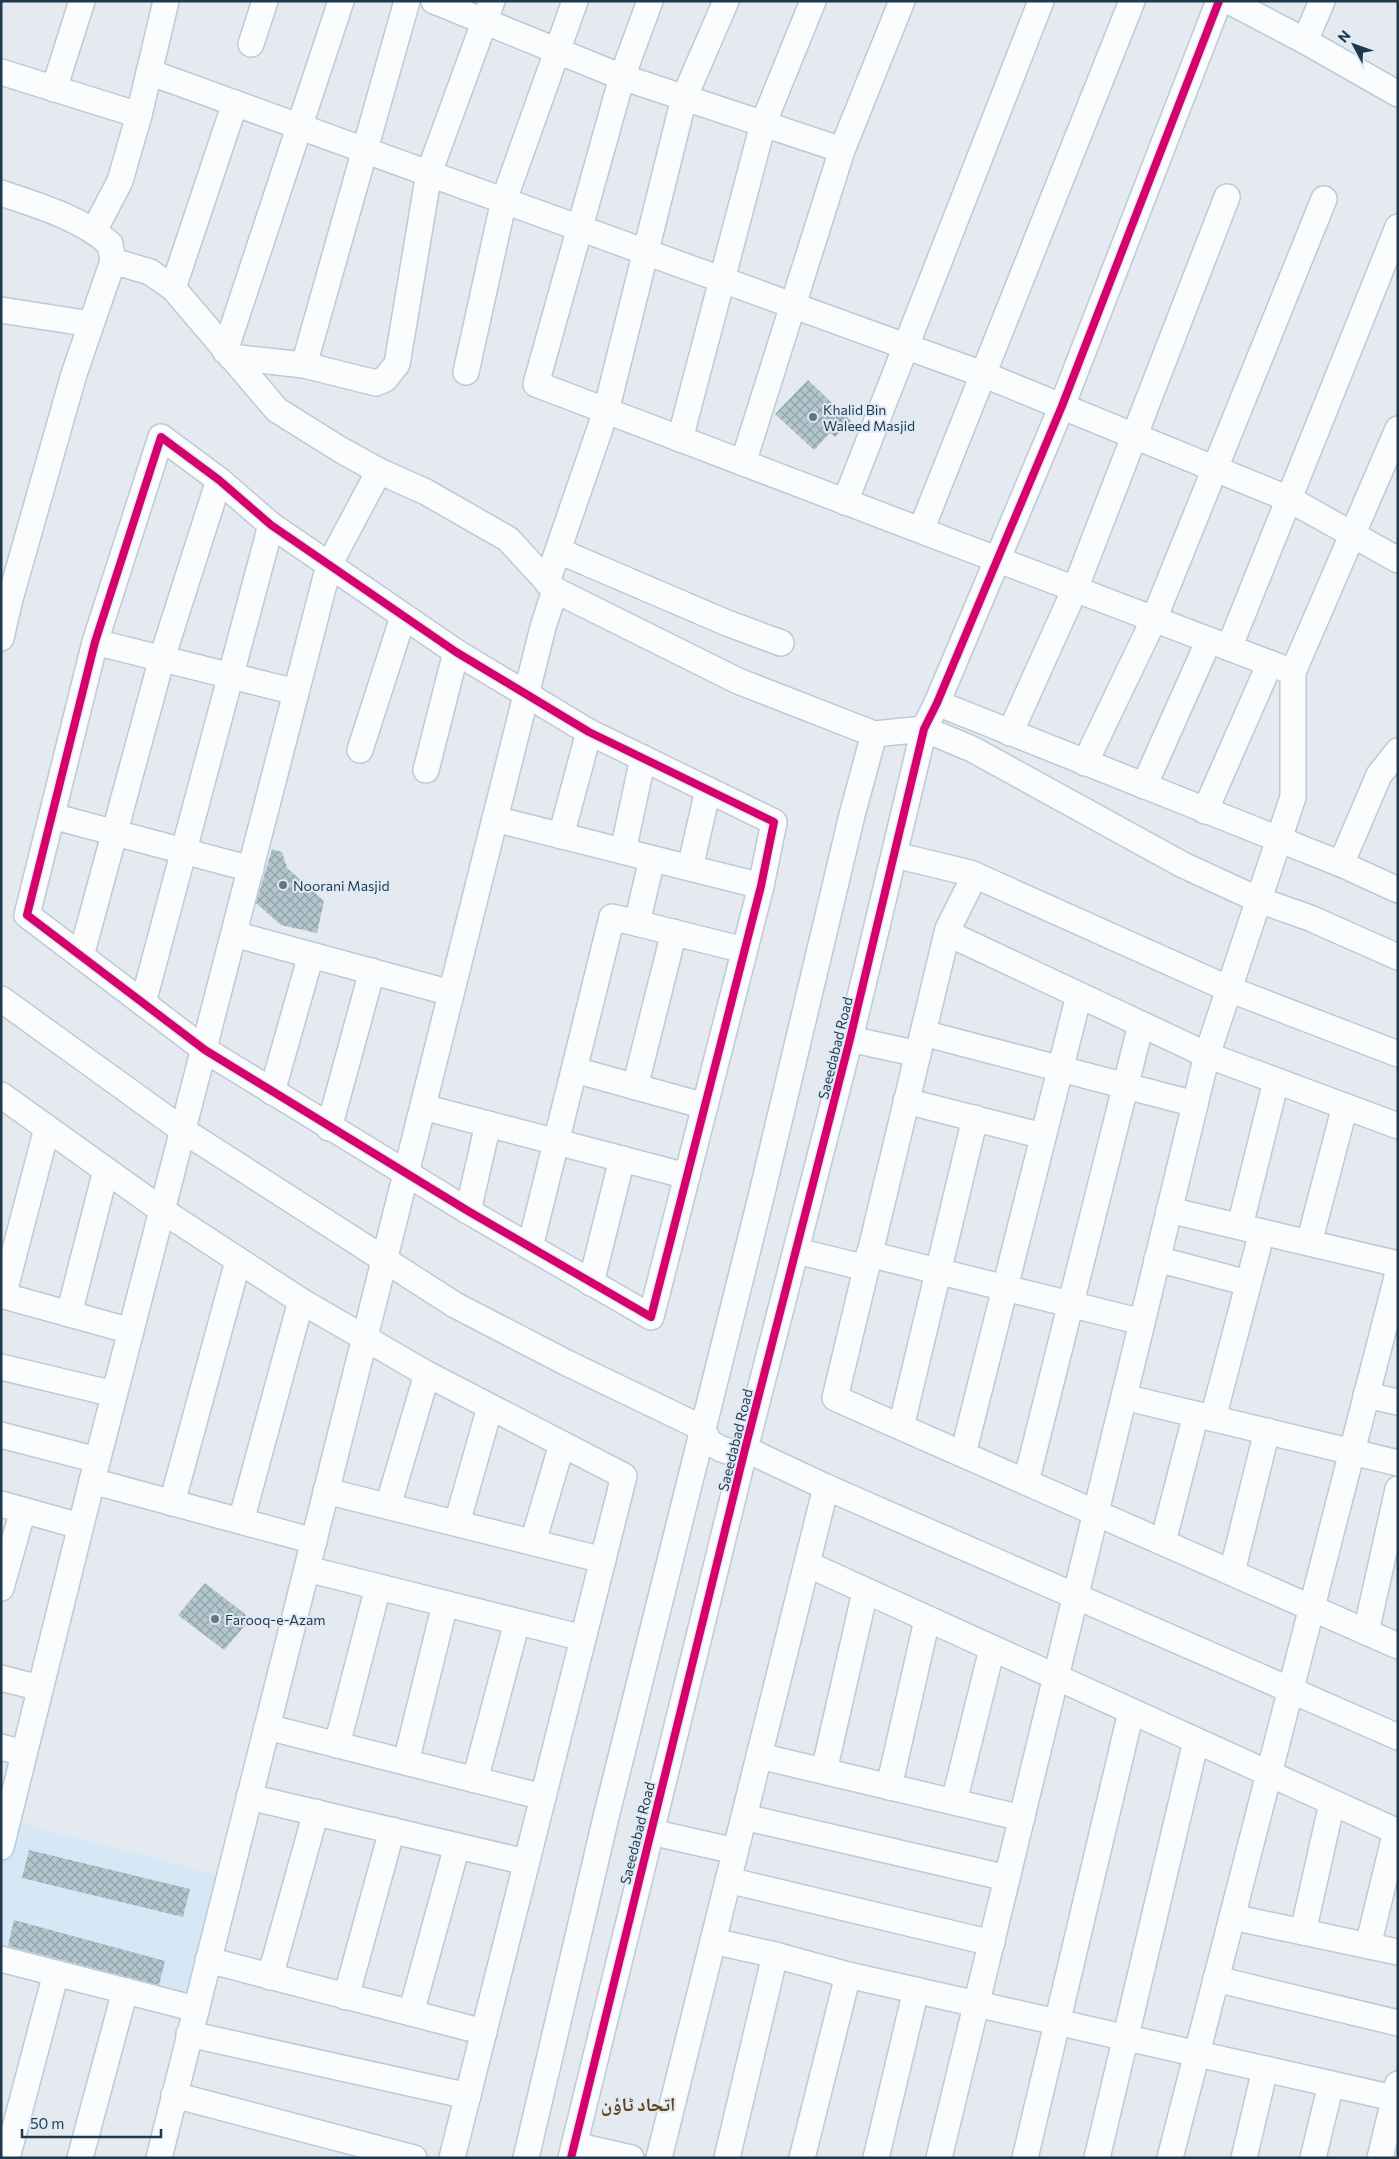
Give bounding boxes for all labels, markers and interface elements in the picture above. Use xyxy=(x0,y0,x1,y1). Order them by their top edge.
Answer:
north arrow xyxy=(1329,20,1379,70)
text: N xyxy=(1334,27,1354,46)
place label: Khalid Bin Waleed Masjid xyxy=(823,401,915,434)
marker: Khalid Bin Waleed Masjid xyxy=(807,411,819,423)
place label: Noorani Masjid xyxy=(293,877,390,894)
marker: Noorani Masjid xyxy=(277,879,289,891)
street label: Saeedabad Road xyxy=(814,995,856,1101)
street label: Saeedabad Road xyxy=(714,1387,756,1493)
place label: Farooq-e-Azam xyxy=(225,1611,325,1628)
marker: Farooq-e-Azam xyxy=(209,1613,221,1625)
street label: Saeedabad Road xyxy=(616,1780,658,1886)
district label: اتحاد ٹاؤن xyxy=(601,2092,675,2116)
scale bar xyxy=(22,2106,161,2138)
text: 50 m xyxy=(30,2114,64,2132)

